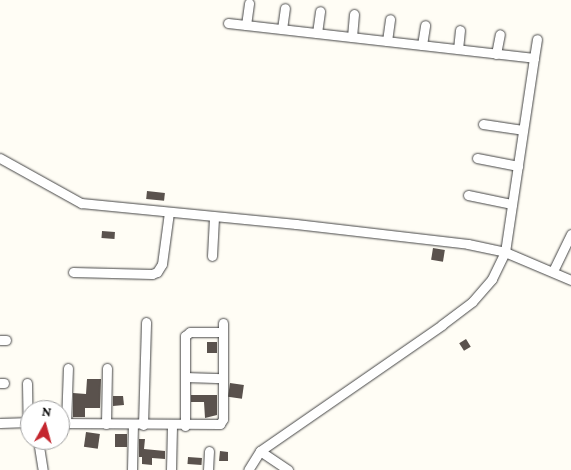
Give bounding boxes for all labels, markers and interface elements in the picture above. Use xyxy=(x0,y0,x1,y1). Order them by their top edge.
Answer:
north arrow xyxy=(20,400,70,450)
text: N xyxy=(41,403,52,420)

